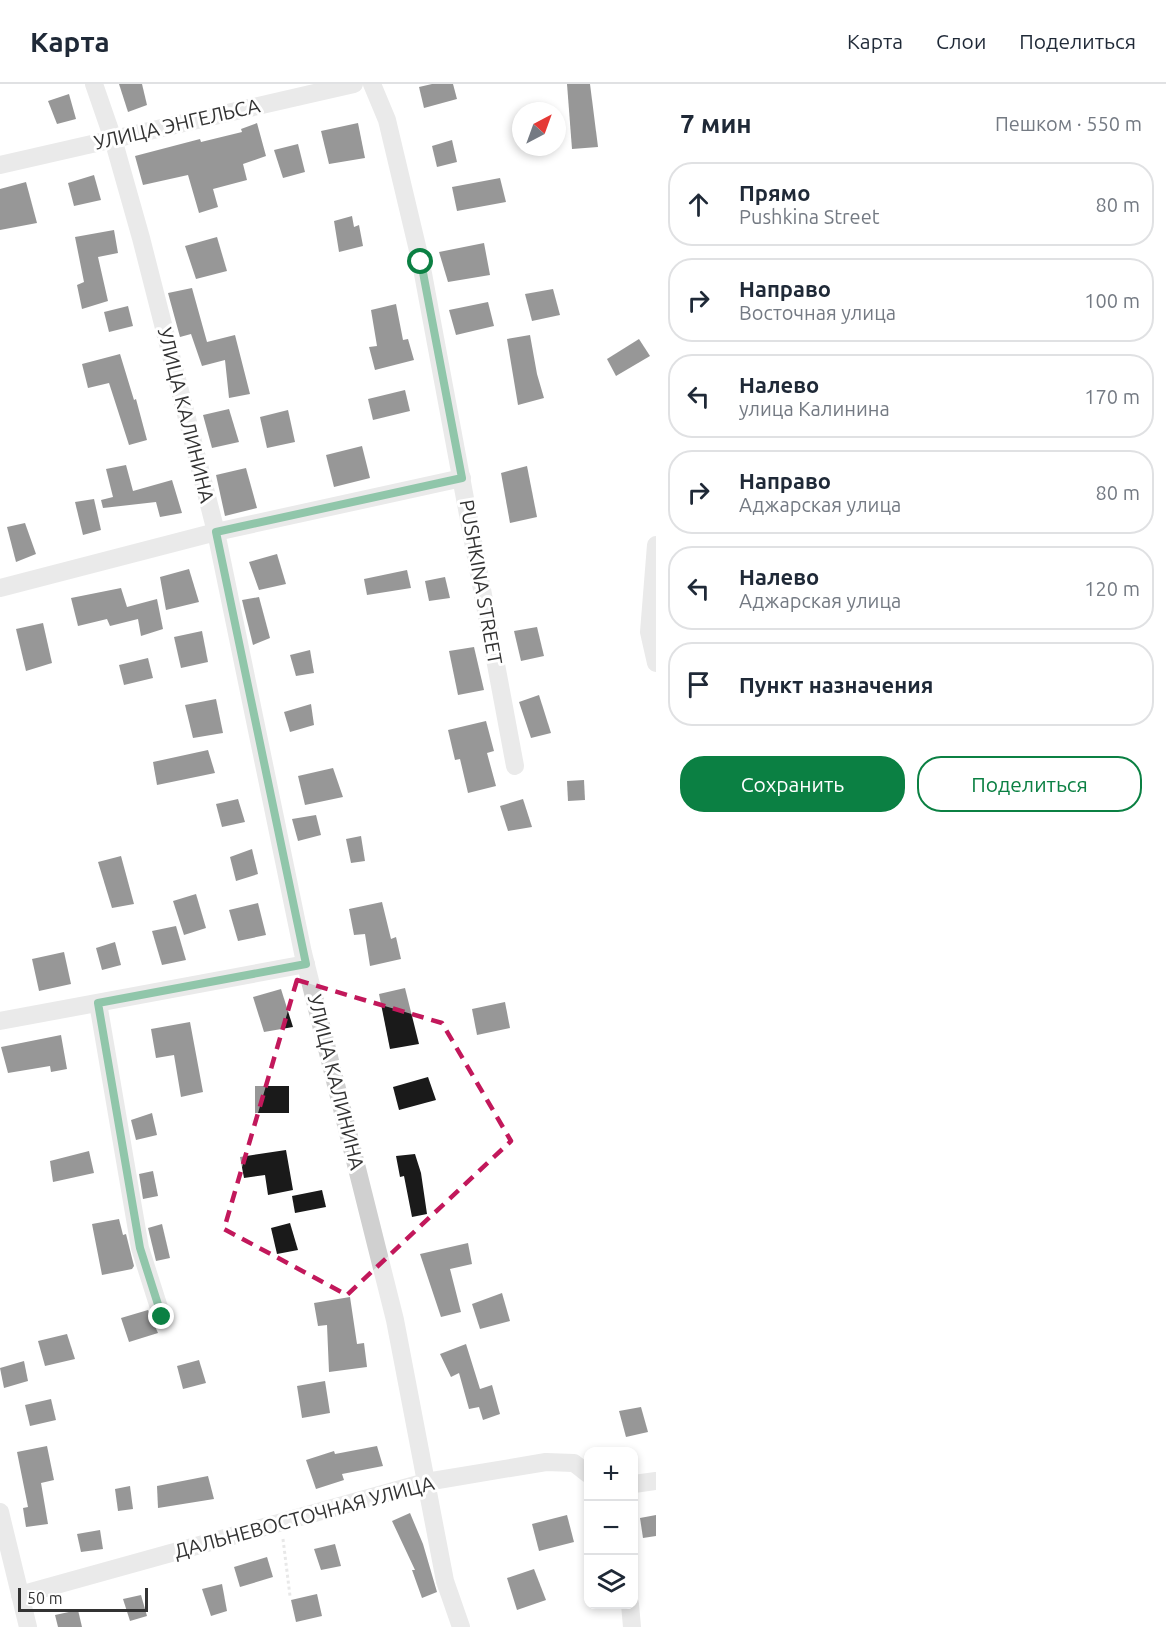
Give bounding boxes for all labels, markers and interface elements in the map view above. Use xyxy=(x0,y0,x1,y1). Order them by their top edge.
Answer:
text: Карта xyxy=(30,26,110,57)
text: Карта xyxy=(847,29,903,53)
text: Слои xyxy=(936,29,986,53)
text: Поделиться xyxy=(1019,29,1136,53)
street label: УЛИЦА ЭНГЕЛЬСА xyxy=(92,93,262,154)
north arrow xyxy=(512,102,566,156)
text: 7 мин xyxy=(680,109,752,138)
text: Пешком · 550 m xyxy=(995,112,1142,135)
text: Прямо xyxy=(739,180,810,205)
icon: ahead xyxy=(682,188,715,221)
text: 80 m xyxy=(1096,193,1140,216)
text: Pushkina Street xyxy=(739,205,880,228)
route start xyxy=(407,248,433,274)
text: Направо xyxy=(739,276,831,301)
icon: right xyxy=(682,284,715,317)
text: 100 m xyxy=(1084,289,1140,312)
text: Восточная улица xyxy=(739,301,896,324)
street label: УЛИЦА КАЛИНИНА xyxy=(154,325,219,505)
text: Налево xyxy=(739,372,819,397)
icon: left xyxy=(682,380,715,413)
text: 170 m xyxy=(1084,385,1140,408)
text: улица Калинина xyxy=(739,397,890,420)
text: Направо xyxy=(739,468,831,493)
icon: right xyxy=(682,476,715,509)
text: 80 m xyxy=(1096,481,1140,504)
text: Аджарская улица xyxy=(739,493,901,516)
street label: PUSHKINA STREET xyxy=(456,498,507,666)
text: Налево xyxy=(739,564,819,589)
icon: left xyxy=(682,572,715,605)
text: 120 m xyxy=(1084,577,1140,600)
text: Аджарская улица xyxy=(739,589,901,612)
icon: arrive xyxy=(682,668,715,701)
text: Пункт назначения xyxy=(739,672,933,697)
button: Сохранить xyxy=(680,756,905,812)
button: Поделиться xyxy=(917,756,1142,812)
street label: УЛИЦА КАЛИНИНА xyxy=(304,992,369,1172)
route end xyxy=(148,1303,174,1329)
map controls xyxy=(584,1447,638,1609)
button: + xyxy=(584,1447,638,1501)
street label: ДАЛЬНЕВОСТОЧНАЯ УЛИЦА xyxy=(171,1471,437,1562)
button: − xyxy=(584,1501,638,1555)
button: layers xyxy=(584,1555,638,1609)
scale bar xyxy=(18,1585,148,1612)
text: 50 m xyxy=(27,1589,63,1607)

